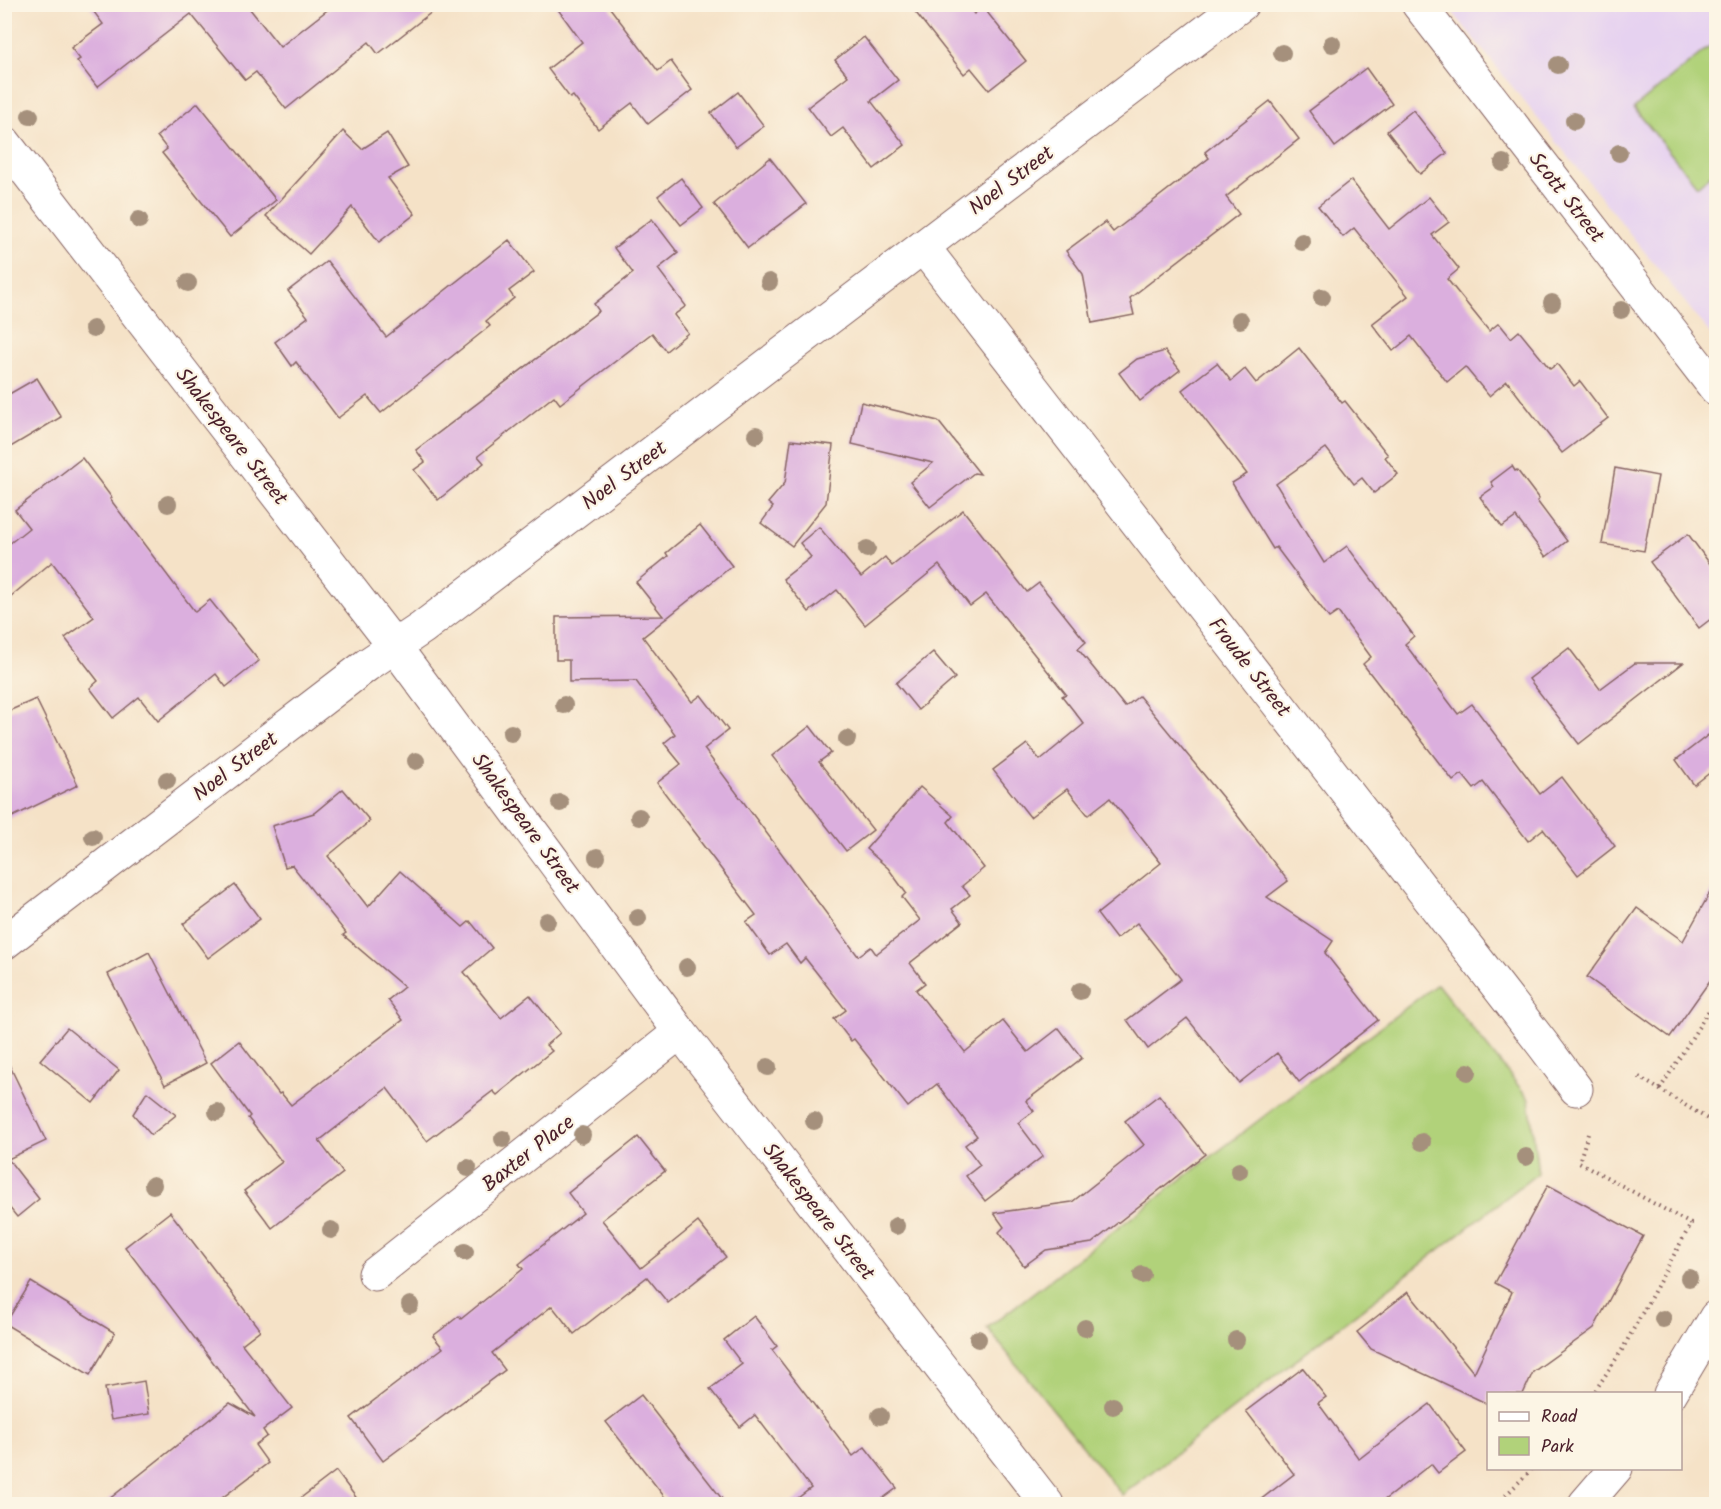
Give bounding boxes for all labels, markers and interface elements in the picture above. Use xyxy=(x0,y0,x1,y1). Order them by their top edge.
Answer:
street label: Noel Street xyxy=(962,137,1062,224)
street label: Scott Street xyxy=(1520,145,1613,251)
street label: Shakespeare Street xyxy=(166,361,296,514)
street label: Noel Street xyxy=(575,432,675,519)
street label: Froude Street xyxy=(1199,611,1299,726)
street label: Noel Street xyxy=(186,723,286,810)
street label: Shakespeare Street xyxy=(462,746,588,902)
street label: Baxter Place xyxy=(475,1107,583,1201)
street label: Shakespeare Street xyxy=(753,1136,883,1289)
legend xyxy=(1487,1392,1682,1470)
text: Road xyxy=(1541,1403,1578,1432)
text: Park xyxy=(1541,1433,1574,1462)

